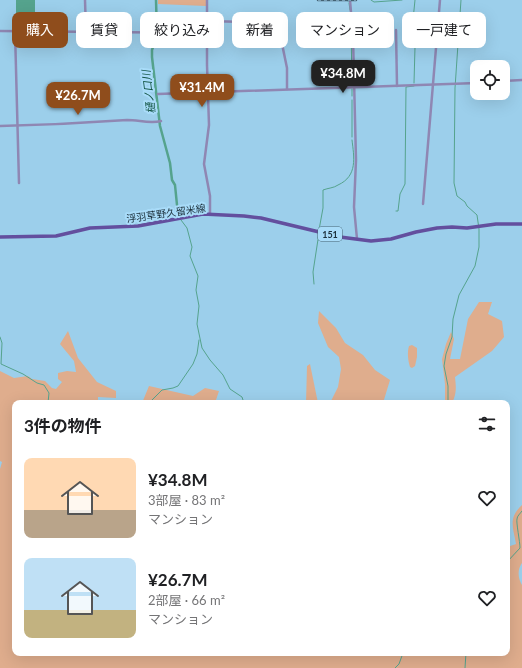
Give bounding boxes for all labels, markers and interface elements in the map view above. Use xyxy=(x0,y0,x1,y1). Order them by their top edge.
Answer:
chip: 購入 xyxy=(12,12,68,48)
chip: 賃貸 xyxy=(76,12,132,48)
chip: 絞り込み xyxy=(140,12,224,48)
chip: 新着 xyxy=(232,12,288,48)
chip: マンション xyxy=(296,12,394,48)
chip: 一戸建て xyxy=(402,12,486,48)
pin: ¥34.8M xyxy=(310,60,376,94)
map controls xyxy=(470,60,510,100)
button: locate xyxy=(470,60,510,100)
text: ¥34.8M xyxy=(320,65,366,81)
water label: 樋ノ口川 xyxy=(139,68,157,115)
pin: ¥31.4M xyxy=(169,74,235,108)
text: ¥31.4M xyxy=(179,79,225,95)
pin: ¥26.7M xyxy=(45,82,111,116)
text: ¥26.7M xyxy=(55,87,101,103)
street label: 浮羽草野久留米線 xyxy=(126,201,206,225)
road number: 151 xyxy=(318,227,342,241)
icon: filters xyxy=(476,413,498,435)
text: 3件の物件 xyxy=(24,415,102,436)
text: ¥34.8M xyxy=(148,469,208,490)
icon: home xyxy=(56,474,104,522)
icon: heart xyxy=(476,487,498,509)
text: 3部屋 · 83 m² xyxy=(148,492,225,508)
text: マンション xyxy=(148,511,213,527)
text: ¥26.7M xyxy=(148,569,208,590)
icon: home xyxy=(56,574,104,622)
icon: heart xyxy=(476,587,498,609)
text: 2部屋 · 66 m² xyxy=(148,592,225,608)
text: マンション xyxy=(148,611,213,627)

